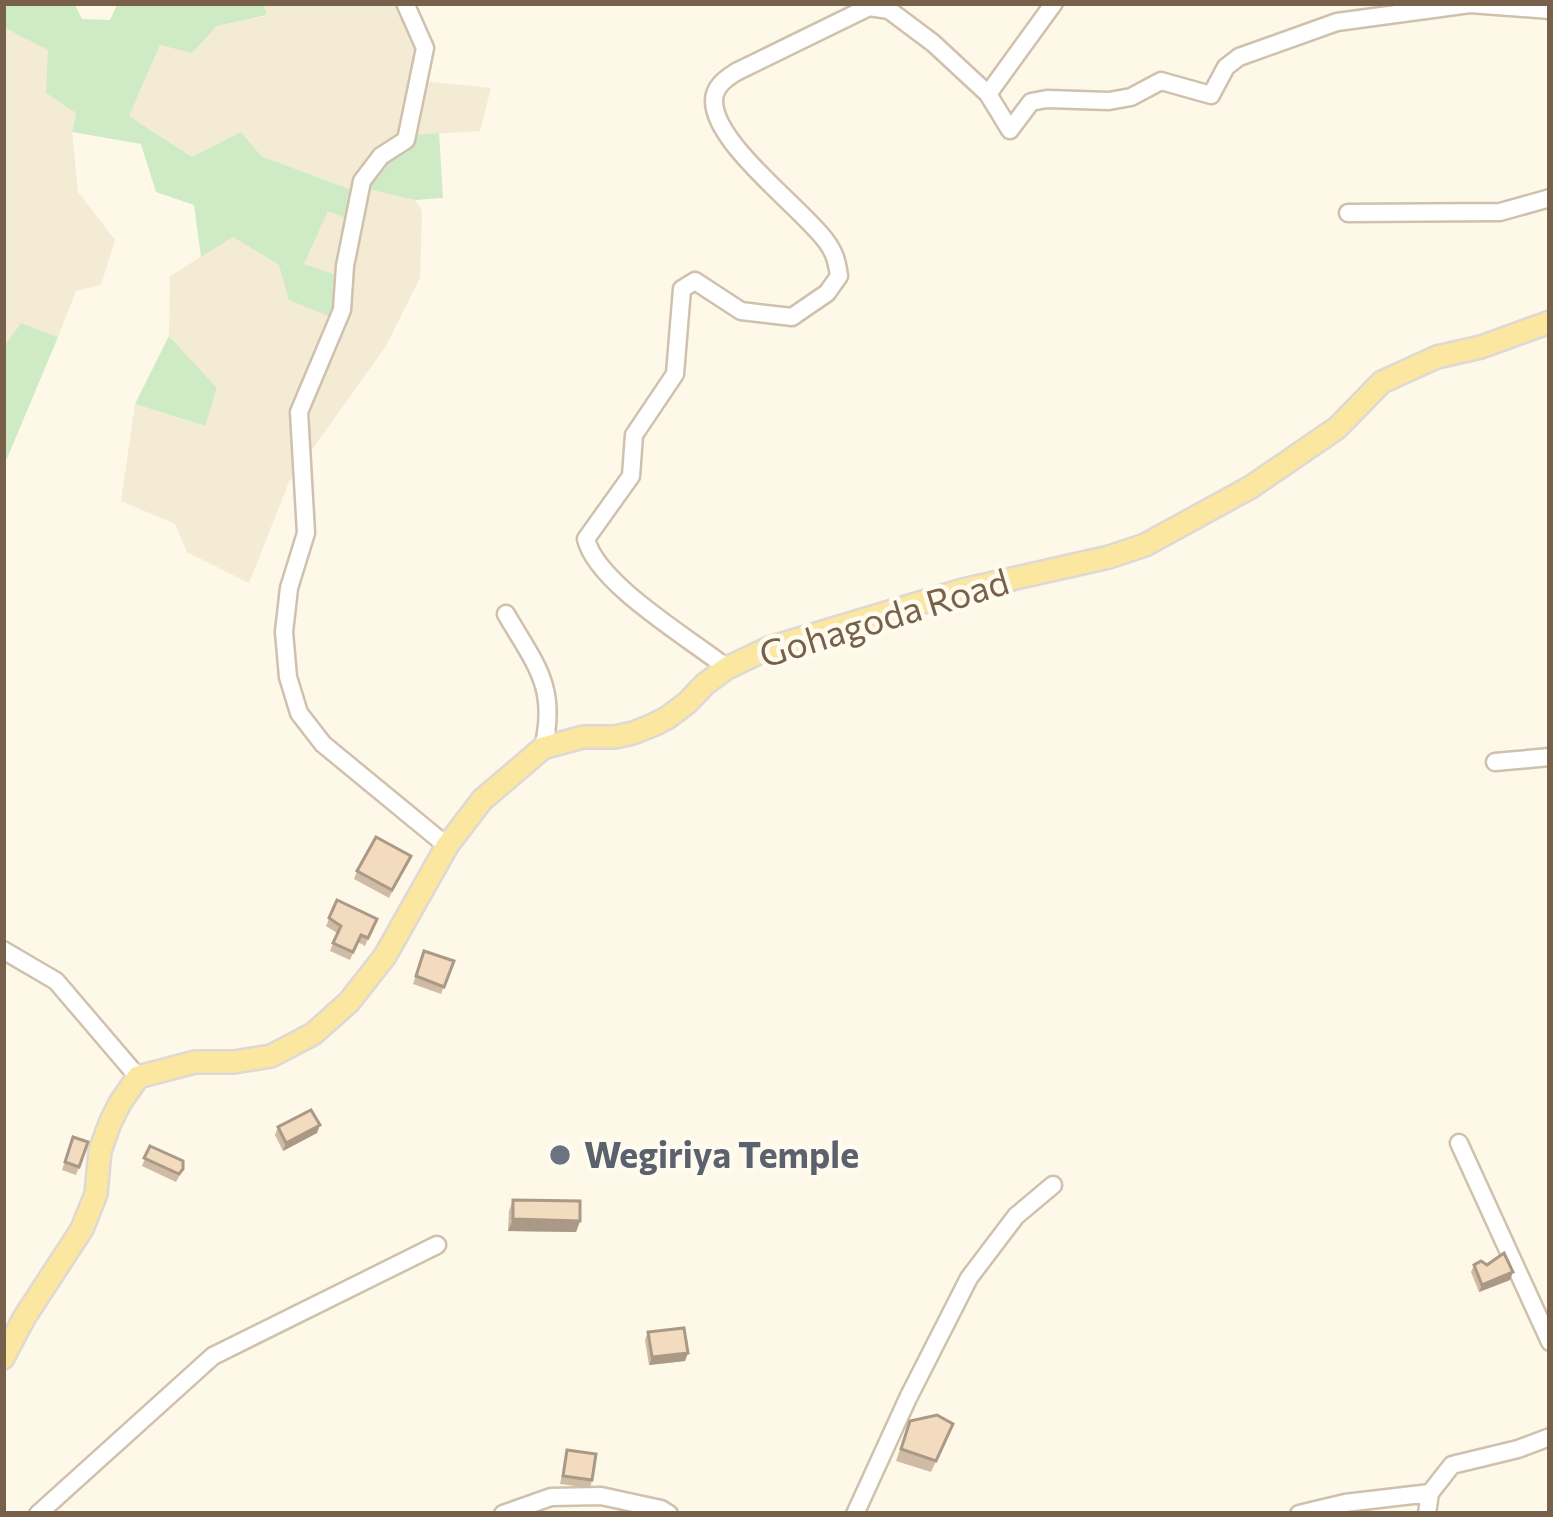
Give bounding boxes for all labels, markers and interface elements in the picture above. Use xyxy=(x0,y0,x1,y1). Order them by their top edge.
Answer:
street label: Gohagoda Road xyxy=(753,557,1014,675)
place label: Wegiriya Temple xyxy=(584,1131,859,1175)
marker: Wegiriya Temple xyxy=(547,1142,573,1168)

